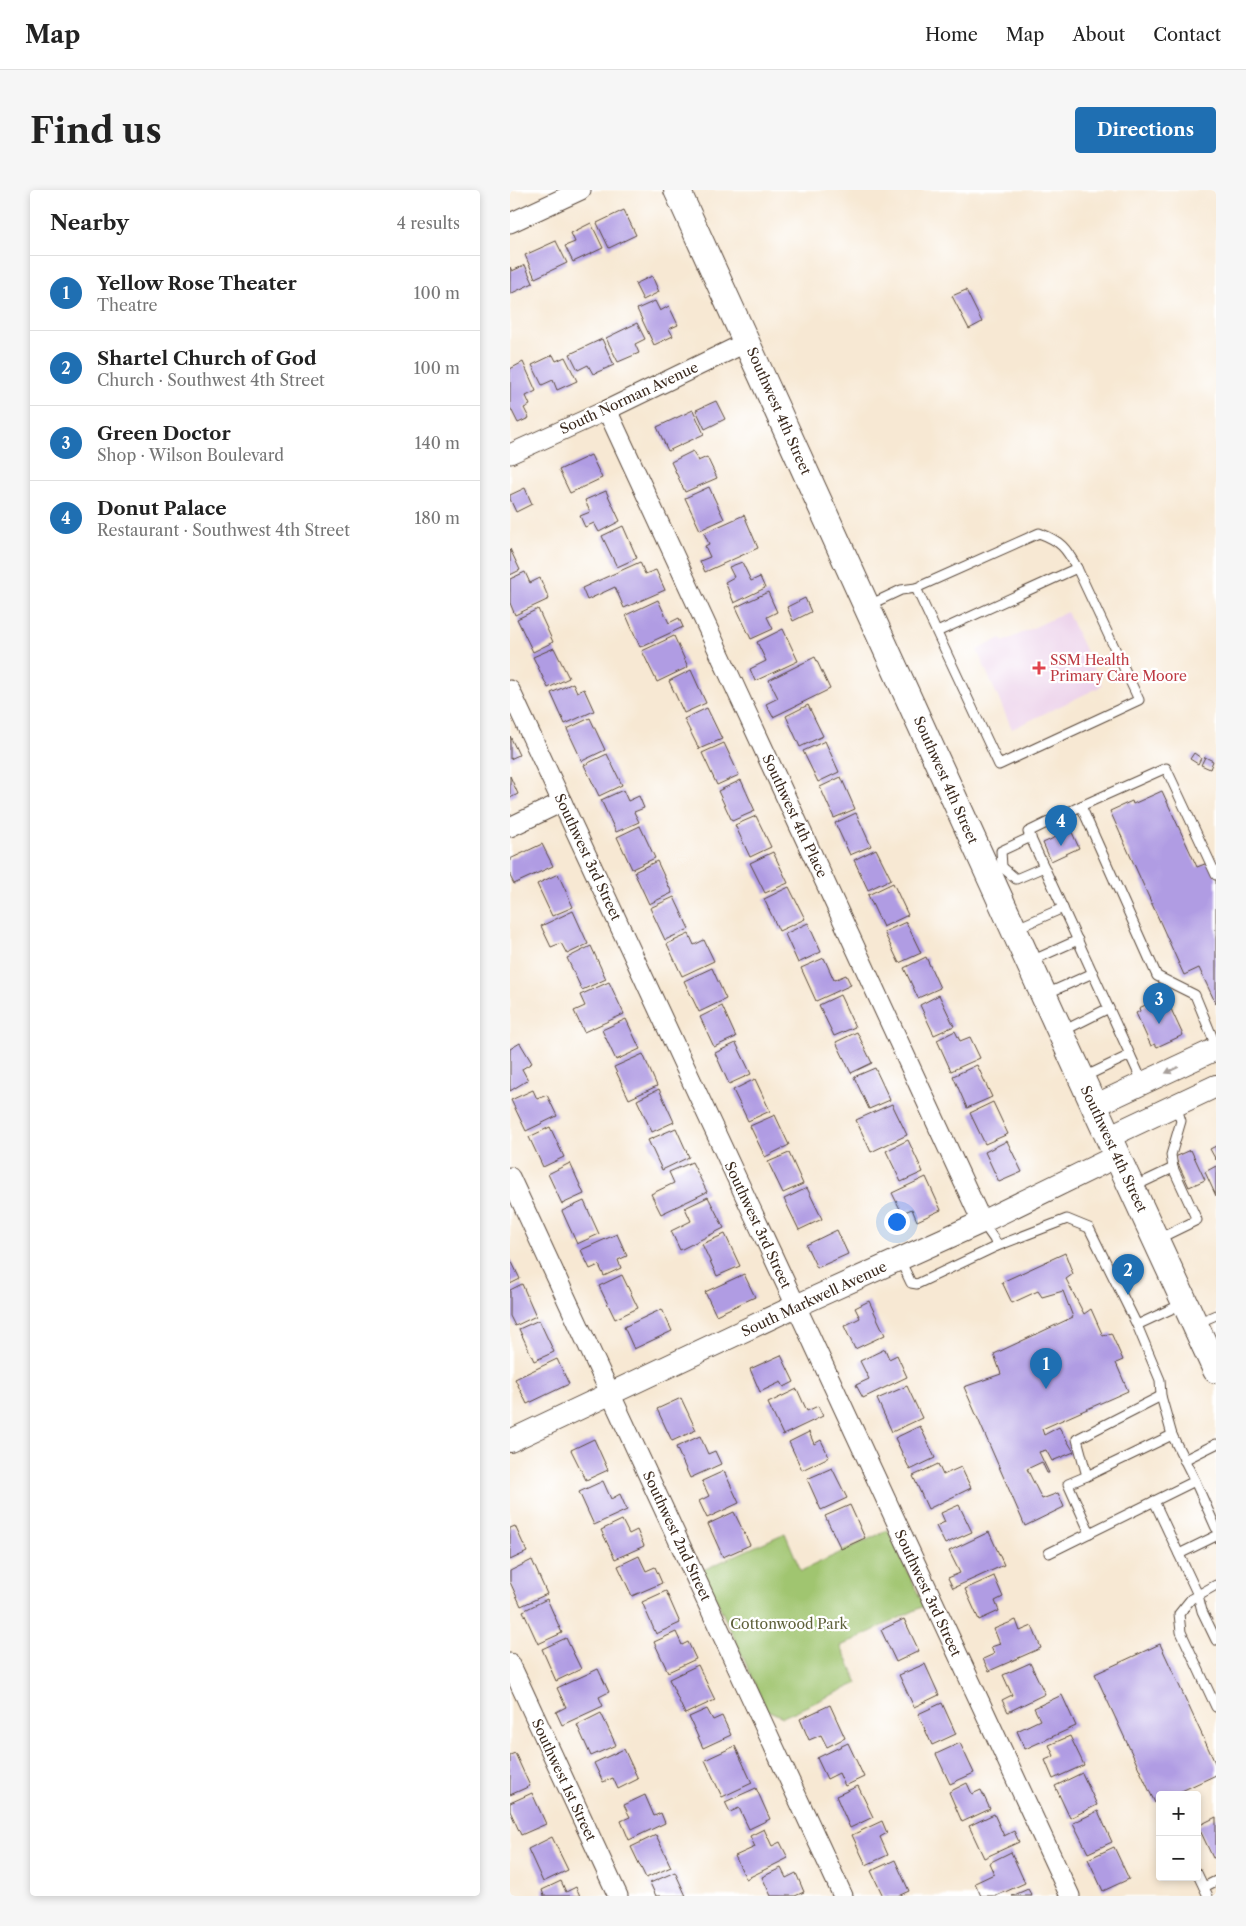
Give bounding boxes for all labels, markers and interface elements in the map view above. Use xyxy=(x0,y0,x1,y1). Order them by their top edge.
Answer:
text: Map xyxy=(25,20,80,49)
text: Home xyxy=(925,24,978,46)
text: Map xyxy=(1006,24,1044,46)
text: About xyxy=(1072,24,1125,46)
text: Contact xyxy=(1153,24,1221,46)
button: Directions xyxy=(1075,107,1216,153)
text: Find us xyxy=(30,109,162,152)
text: Nearby xyxy=(50,210,129,235)
text: 4 results xyxy=(397,213,460,233)
text: Yellow Rose Theater xyxy=(97,272,297,295)
text: 1 xyxy=(62,283,70,303)
text: 100 m xyxy=(414,283,460,303)
text: Theatre xyxy=(97,295,158,315)
street label: Southwest 4th Street xyxy=(743,344,815,478)
text: Shartel Church of God xyxy=(97,347,317,370)
text: 2 xyxy=(61,358,71,378)
text: 100 m xyxy=(414,358,460,378)
street label: South Norman Avenue xyxy=(557,358,701,438)
text: Church · Southwest 4th Street xyxy=(97,370,325,390)
text: Green Doctor xyxy=(97,422,231,445)
text: 3 xyxy=(61,433,71,453)
text: 140 m xyxy=(415,433,460,453)
text: Shop · Wilson Boulevard xyxy=(97,445,284,465)
text: Donut Palace xyxy=(97,497,227,520)
text: 4 xyxy=(61,508,71,528)
text: 180 m xyxy=(414,508,460,528)
text: Restaurant · Southwest 4th Street xyxy=(97,520,350,540)
place label: SSM Health Primary Care Moore xyxy=(1050,651,1187,685)
marker: SSM Health Primary Care Moore xyxy=(1032,661,1046,675)
street label: Southwest 4th Street xyxy=(910,713,982,847)
street label: Southwest 4th Place xyxy=(758,751,832,881)
street label: Southwest 3rd Street xyxy=(551,791,625,923)
pin: 4 xyxy=(1045,805,1077,846)
pin: 3 xyxy=(1143,983,1175,1024)
one-way arrow xyxy=(1165,1066,1179,1074)
street label: Southwest 4th Street xyxy=(1077,1083,1151,1215)
street label: Southwest 3rd Street xyxy=(721,1159,795,1291)
your location xyxy=(884,1209,910,1235)
pin: 2 xyxy=(1112,1254,1144,1295)
street label: South Markwell Avenue xyxy=(738,1257,890,1341)
pin: 1 xyxy=(1030,1348,1062,1389)
street label: Southwest 2nd Street xyxy=(639,1468,715,1604)
street label: Southwest 3rd Street xyxy=(891,1527,965,1659)
park label: Cottonwood Park xyxy=(730,1615,849,1633)
street label: Southwest 1st Street xyxy=(528,1716,600,1844)
map controls xyxy=(1156,1791,1201,1881)
button: + xyxy=(1156,1791,1201,1836)
button: − xyxy=(1156,1836,1201,1881)

